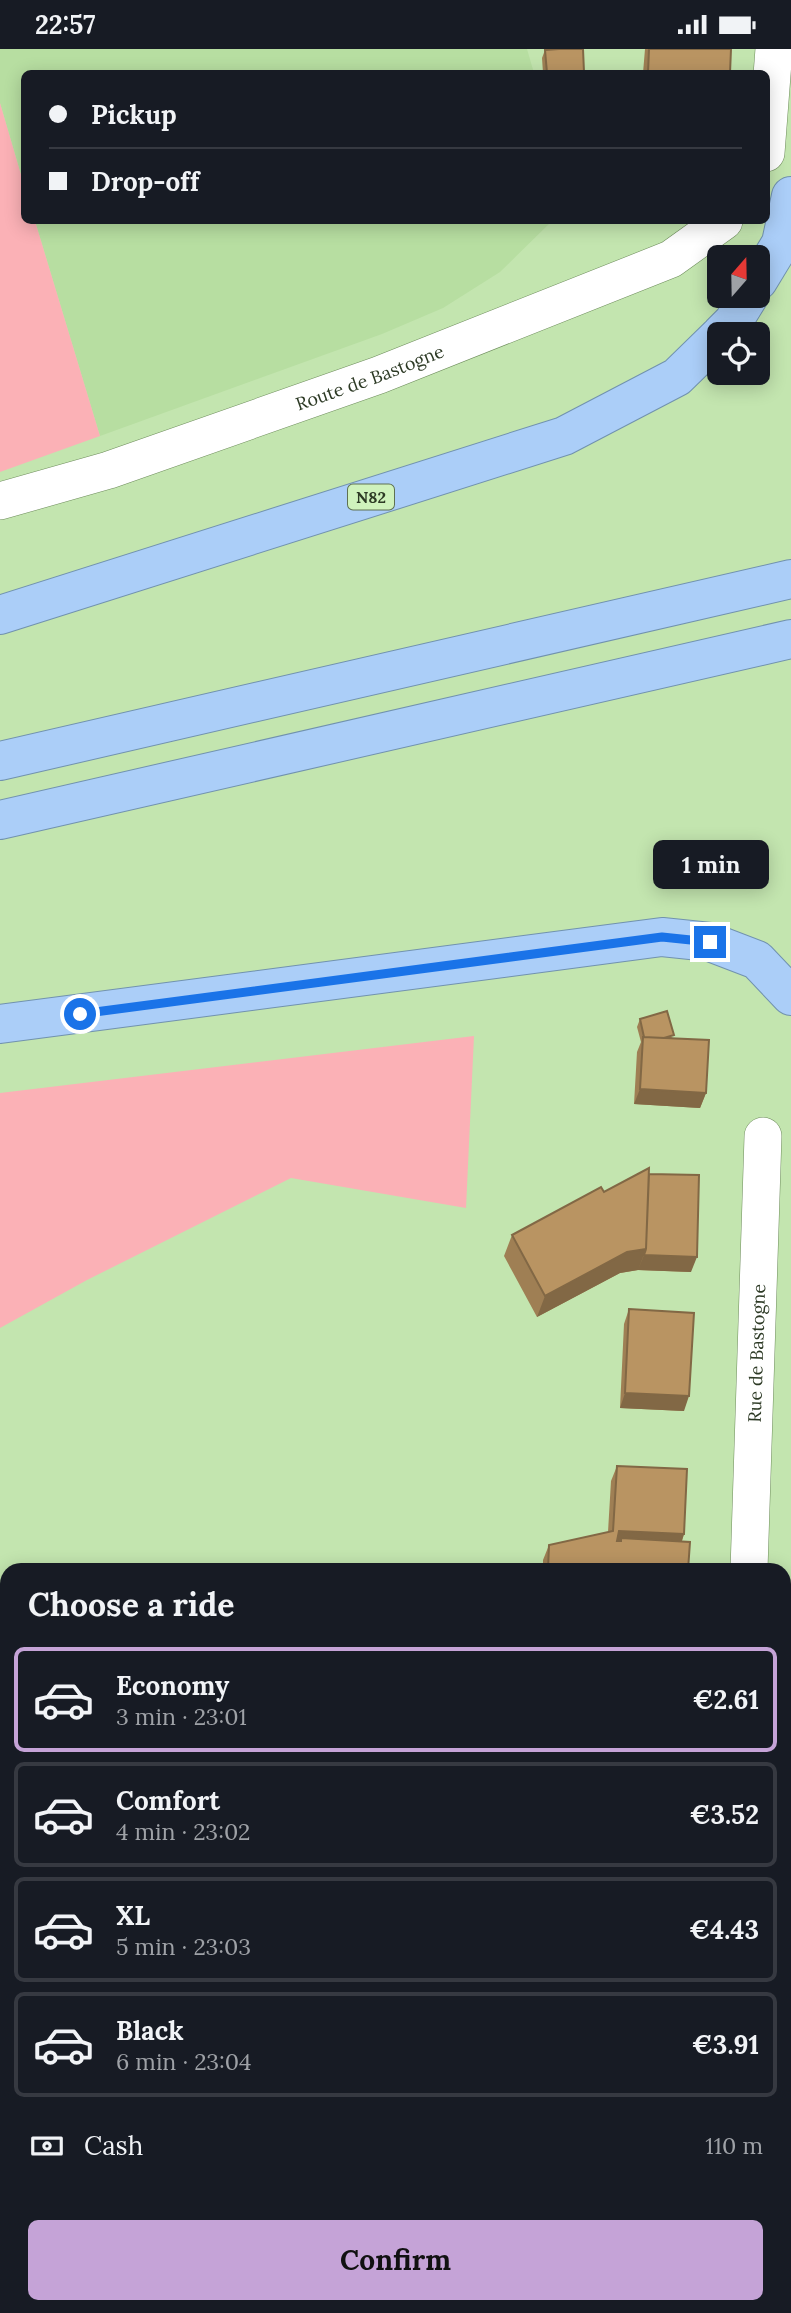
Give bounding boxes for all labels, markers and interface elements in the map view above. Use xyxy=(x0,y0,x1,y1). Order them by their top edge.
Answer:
text: 22:57 xyxy=(35,8,95,41)
text: Pickup xyxy=(91,98,177,131)
text: Drop-off xyxy=(91,165,199,198)
north arrow xyxy=(707,245,770,308)
map controls xyxy=(707,245,770,385)
button: locate xyxy=(707,322,770,385)
street label: Route de Bastogne xyxy=(292,339,447,415)
road number: N82 xyxy=(348,485,394,510)
callout: 1 min xyxy=(652,841,768,889)
text: 1 min xyxy=(682,850,740,879)
route end xyxy=(694,926,726,958)
route start xyxy=(64,998,96,1030)
street label: Rue de Bastogne xyxy=(742,1283,770,1423)
text: Choose a ride xyxy=(28,1584,235,1625)
icon: car xyxy=(32,1668,95,1731)
text: Economy xyxy=(116,1669,229,1702)
text: €2.61 xyxy=(693,1683,759,1716)
text: 3 min · 23:01 xyxy=(116,1702,247,1731)
icon: car xyxy=(32,1783,95,1846)
text: Comfort xyxy=(116,1784,220,1817)
text: €3.52 xyxy=(689,1798,759,1831)
text: 4 min · 23:02 xyxy=(116,1817,250,1846)
icon: car xyxy=(32,1898,95,1961)
text: XL xyxy=(116,1899,150,1932)
text: €4.43 xyxy=(689,1913,759,1946)
text: 5 min · 23:03 xyxy=(116,1932,251,1961)
icon: car xyxy=(32,2013,95,2076)
text: Black xyxy=(116,2014,184,2047)
text: €3.91 xyxy=(692,2028,759,2061)
text: 6 min · 23:04 xyxy=(116,2047,252,2076)
icon: cash xyxy=(28,2127,66,2165)
text: Cash xyxy=(84,2129,143,2162)
text: 110 m xyxy=(705,2131,763,2160)
button: Confirm xyxy=(28,2220,763,2300)

